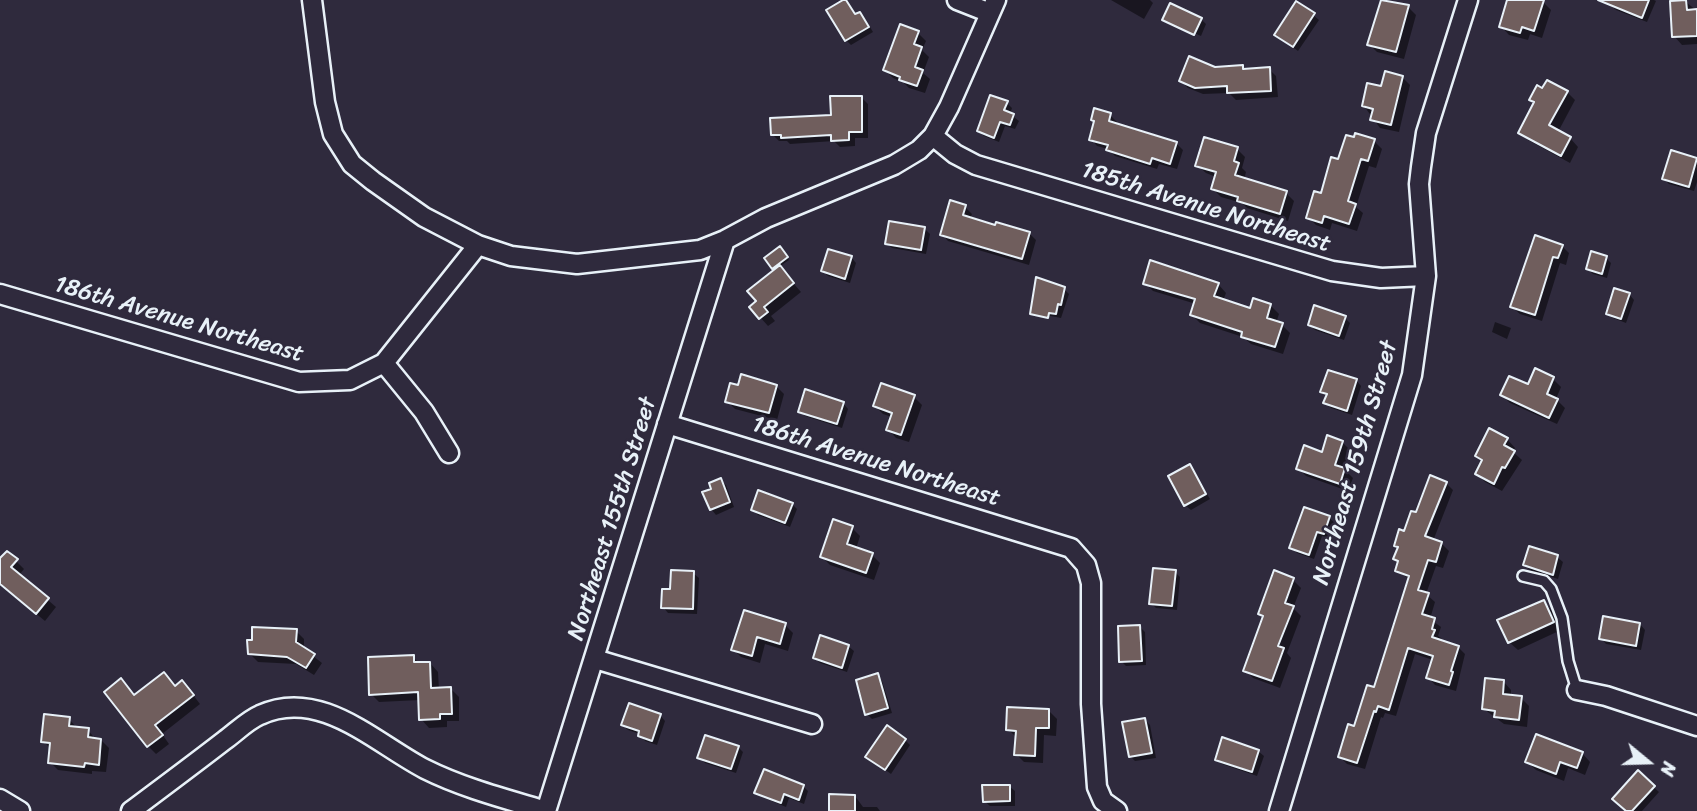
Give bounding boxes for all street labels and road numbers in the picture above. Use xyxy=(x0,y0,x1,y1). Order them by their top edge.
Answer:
street label: 185th Avenue Northeast xyxy=(1078,156,1334,260)
street label: 186th Avenue Northeast xyxy=(51,271,307,369)
street label: Northeast 159th Street xyxy=(1307,338,1405,588)
street label: Northeast 155th Street xyxy=(562,394,664,644)
street label: 186th Avenue Northeast xyxy=(748,410,1004,514)

